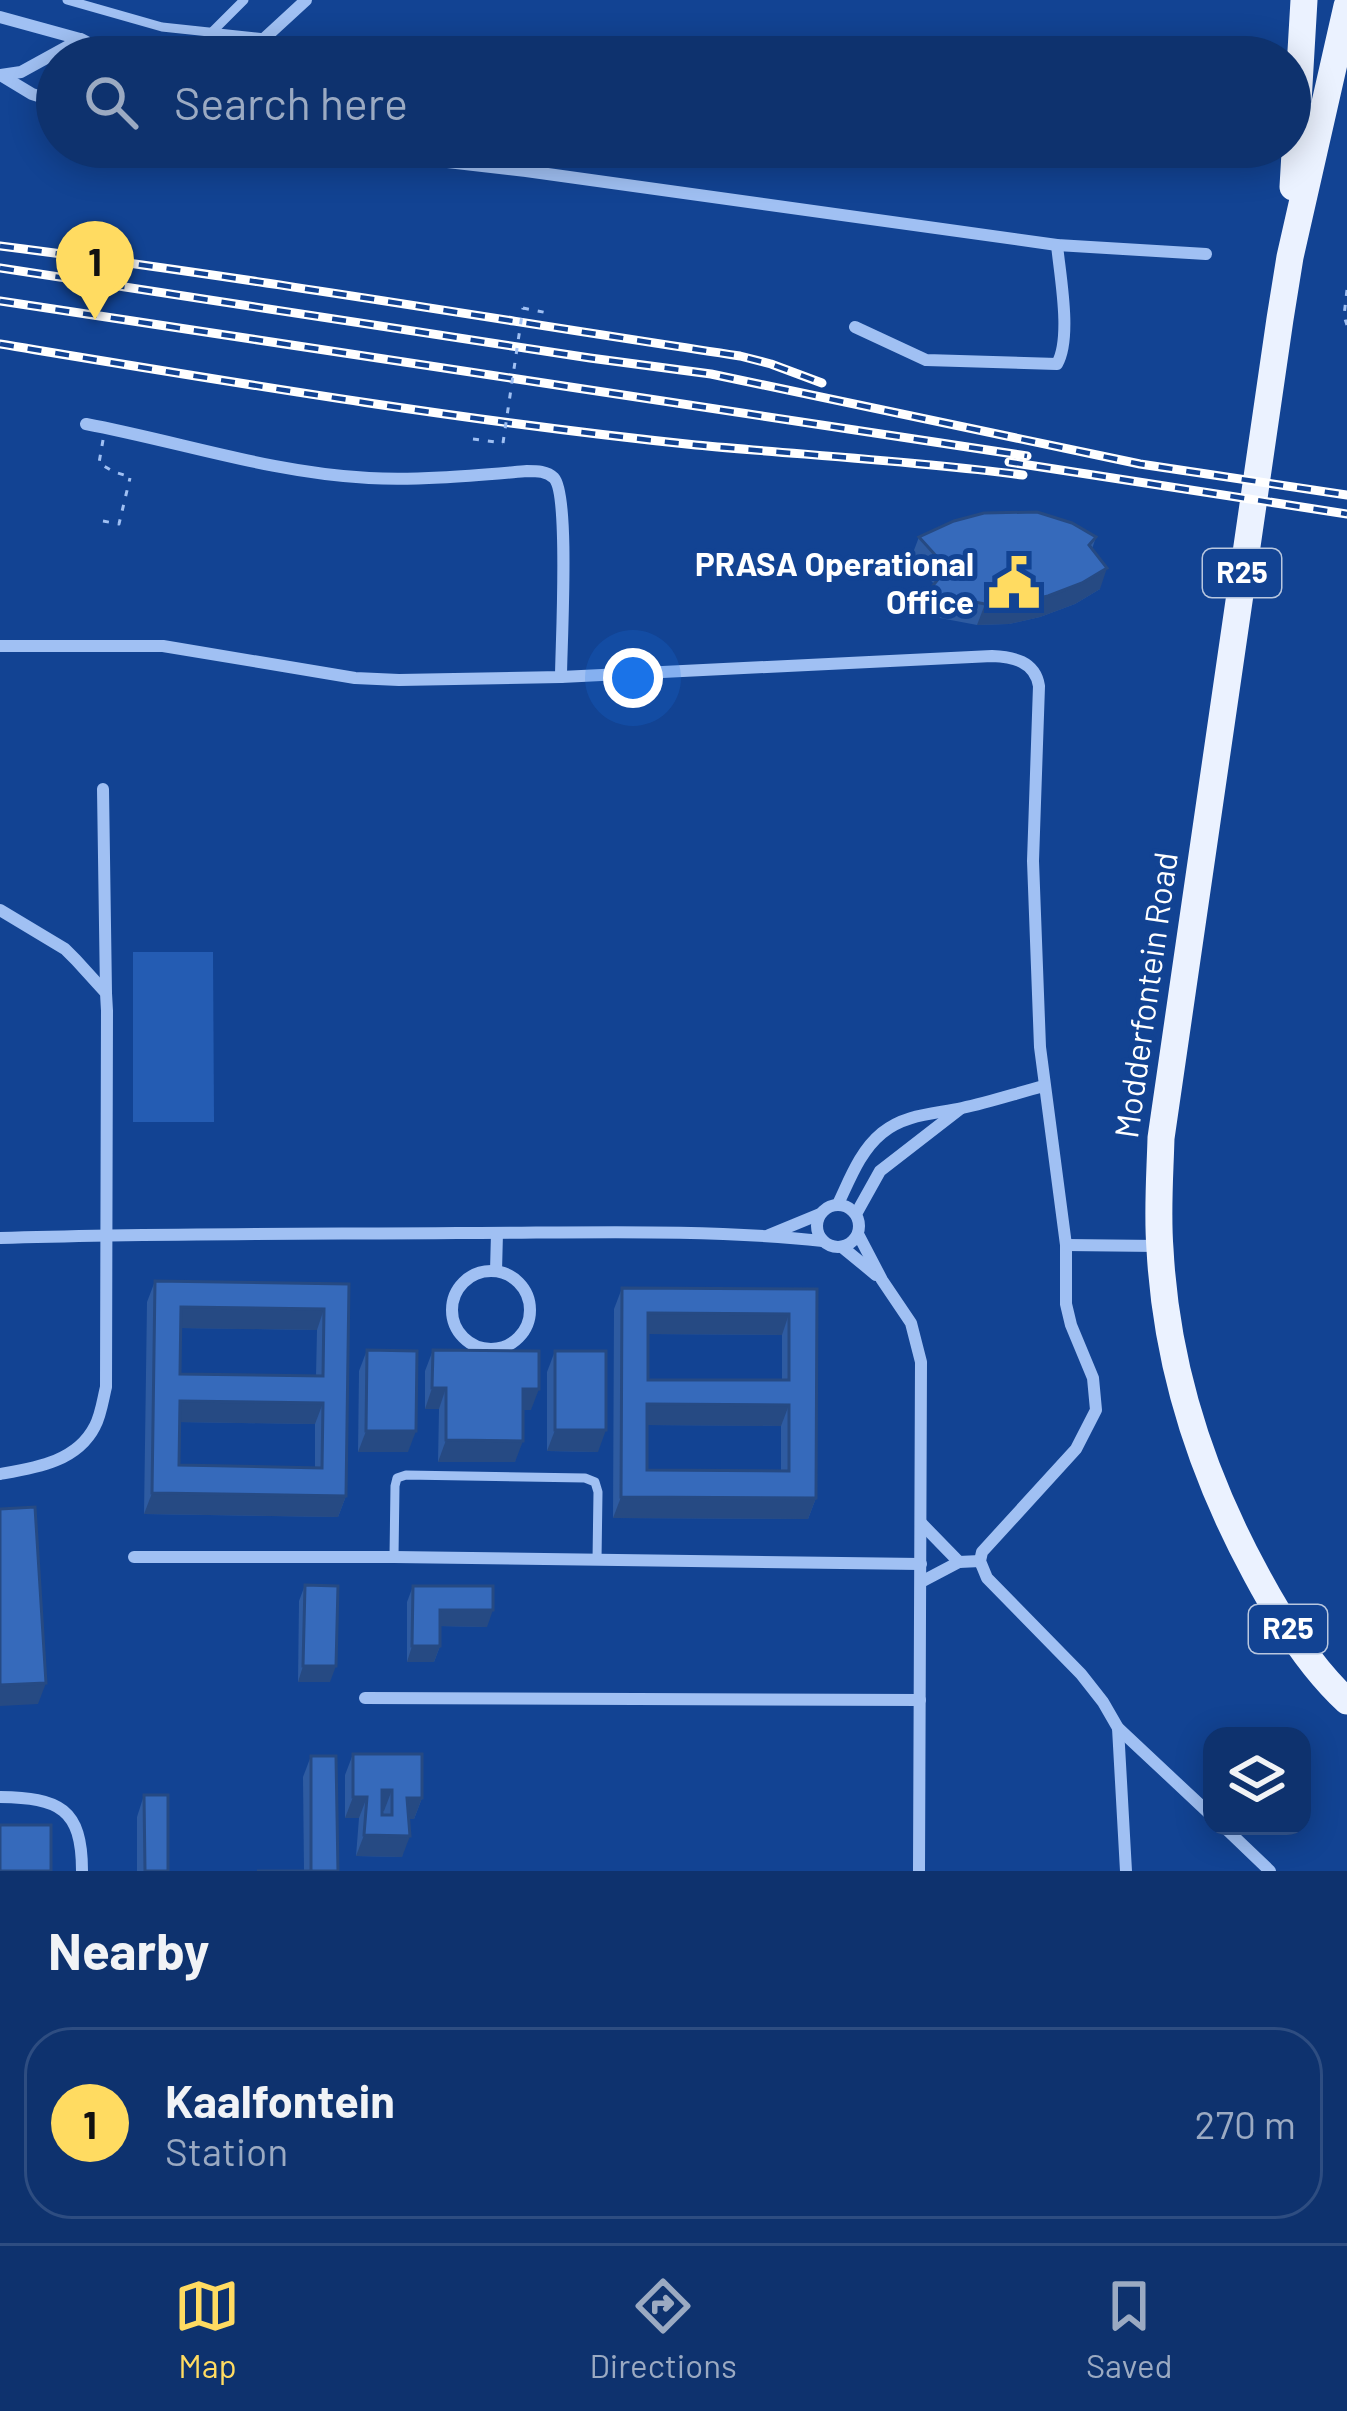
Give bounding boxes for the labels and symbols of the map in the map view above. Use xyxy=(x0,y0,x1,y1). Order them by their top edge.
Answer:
pin: 1 xyxy=(56,221,134,320)
place label: PRASA Operational Office xyxy=(695,543,974,621)
road number: R25 xyxy=(1203,549,1281,597)
public building icon: PRASA Operational Office xyxy=(985,554,1043,612)
your location xyxy=(603,648,663,708)
street label: Modderfontein Road xyxy=(1105,849,1185,1141)
road number: R25 xyxy=(1249,1605,1327,1653)

